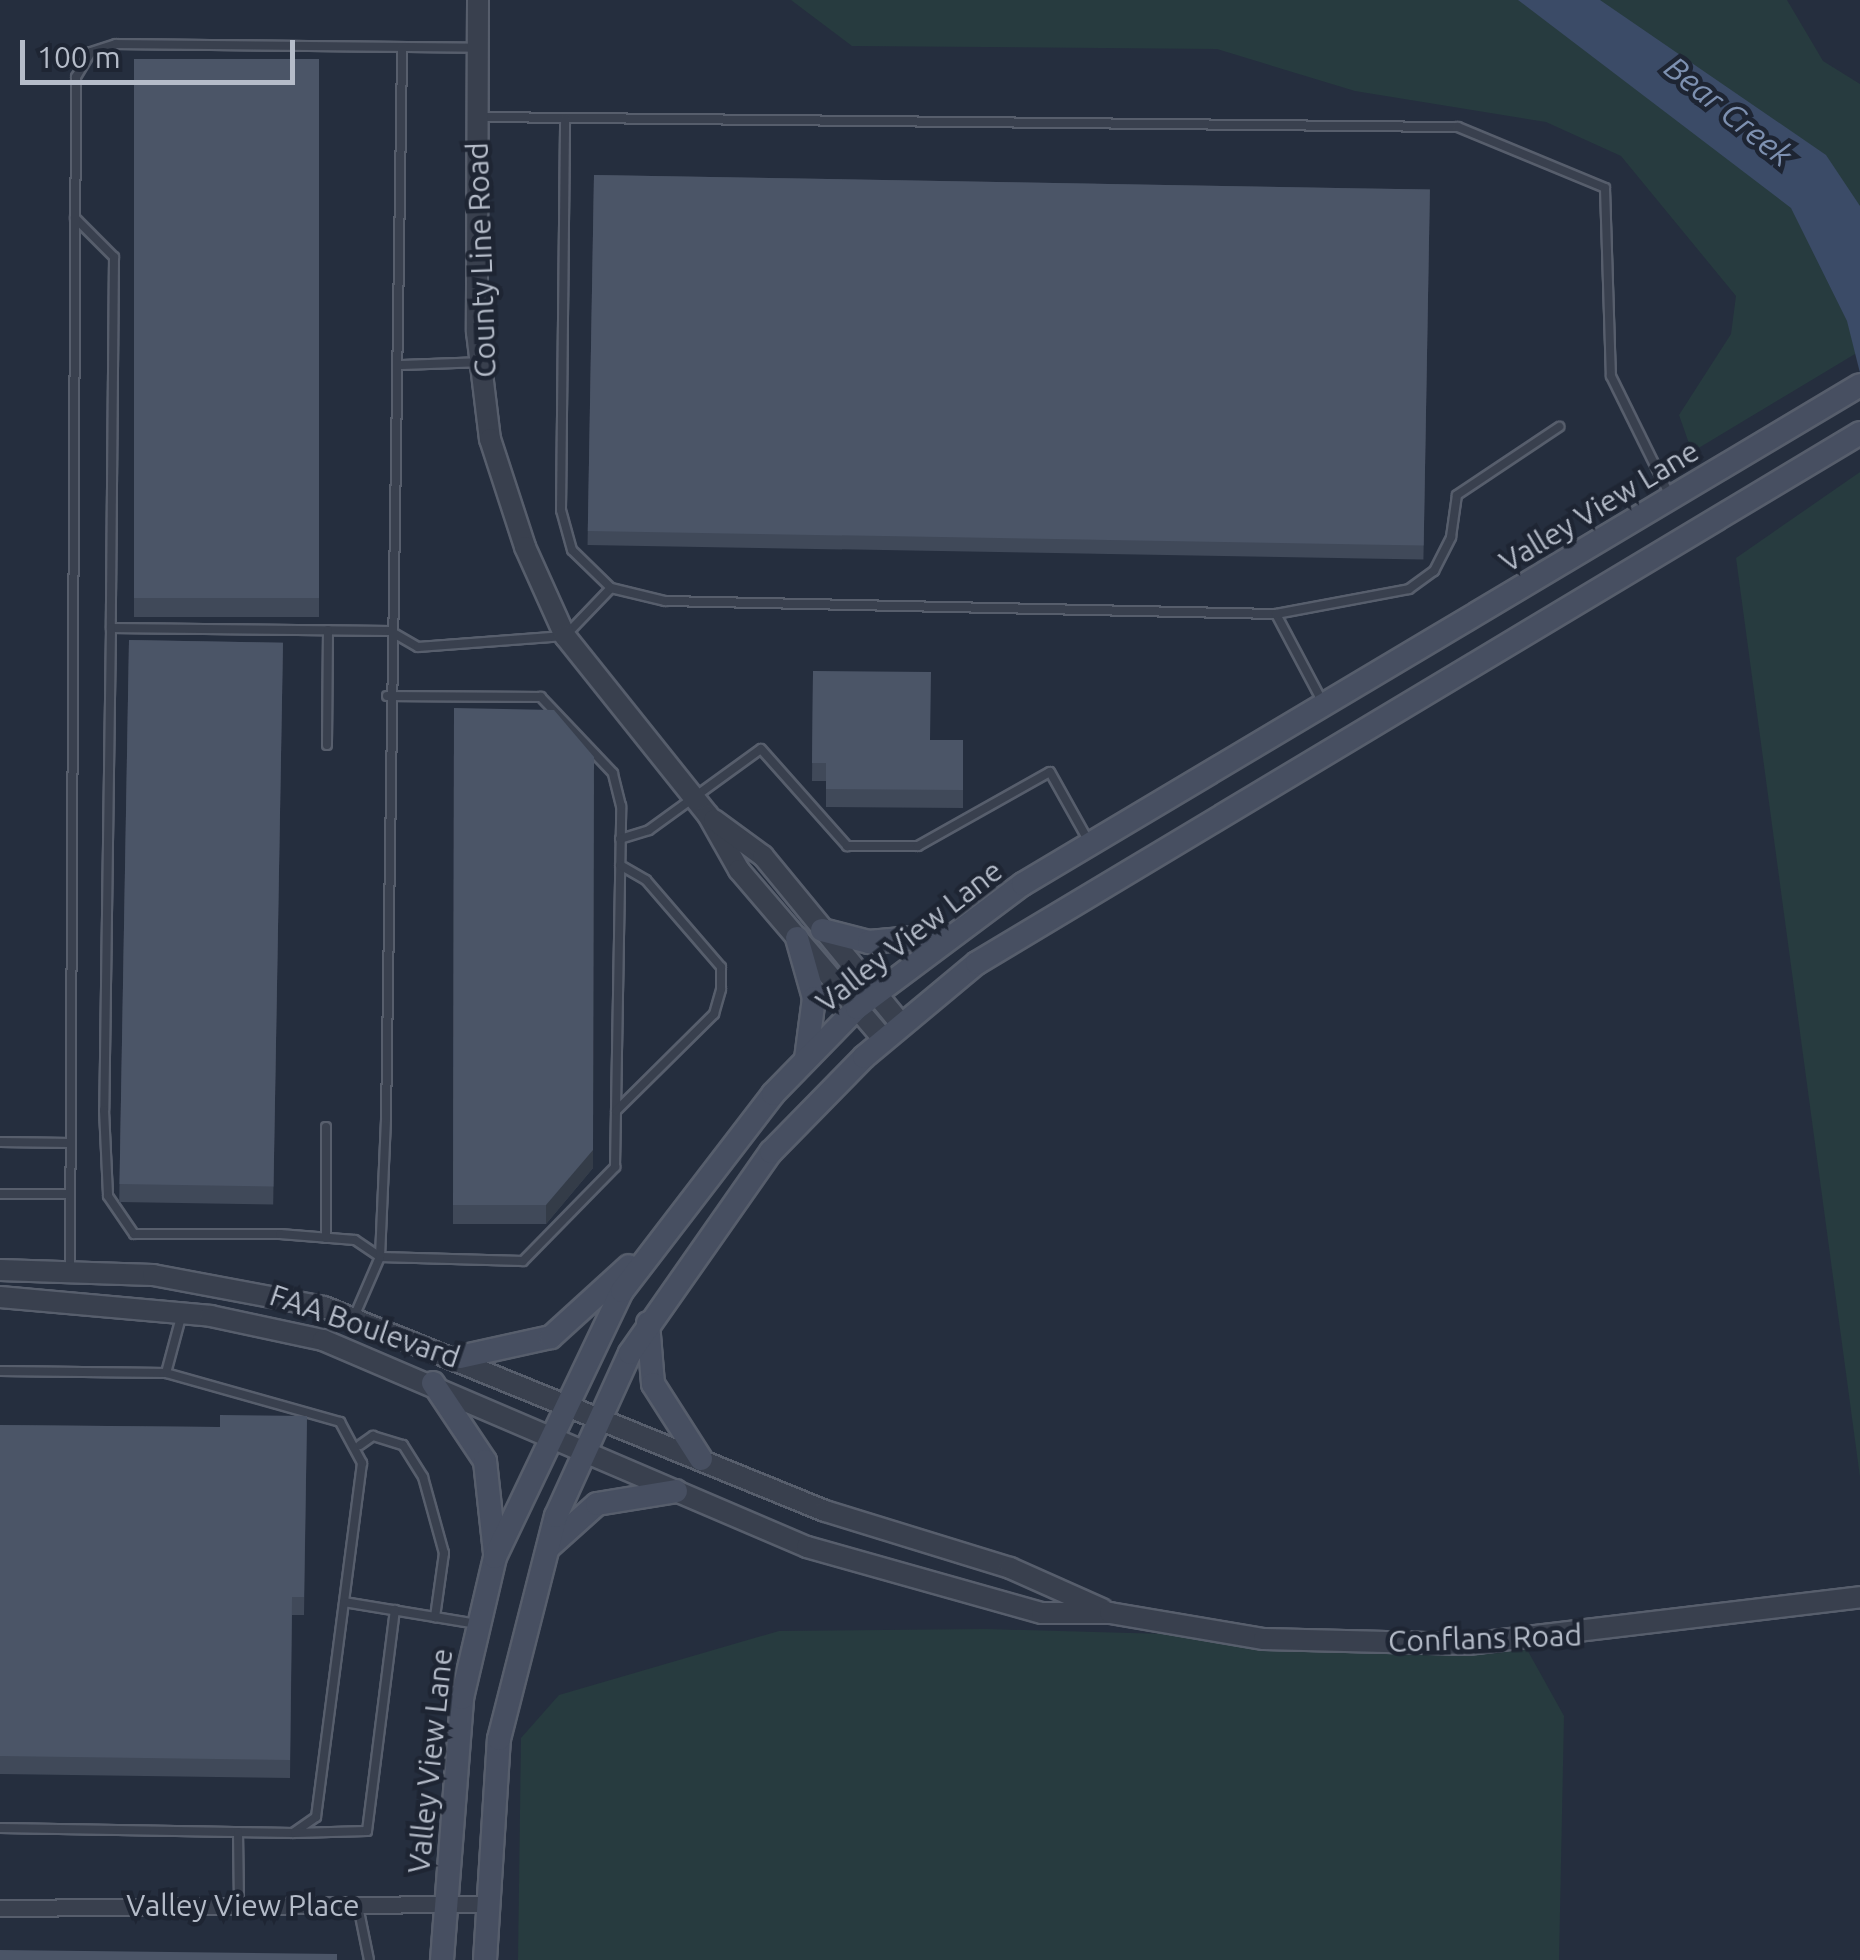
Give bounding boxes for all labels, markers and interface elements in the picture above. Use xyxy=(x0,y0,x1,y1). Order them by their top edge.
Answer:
scale bar xyxy=(25,20,300,82)
text: 100 m xyxy=(37,40,121,74)
water label: Bear Creek xyxy=(1657,48,1801,174)
street label: County Line Road xyxy=(459,142,503,378)
street label: Valley View Lane xyxy=(1493,432,1705,580)
street label: Valley View Lane xyxy=(809,852,1009,1020)
street label: FAA Boulevard xyxy=(265,1277,465,1375)
street label: Conflans Road xyxy=(1387,1617,1583,1659)
street label: Valley View Lane xyxy=(400,1647,460,1875)
street label: Valley View Place xyxy=(126,1887,360,1923)

